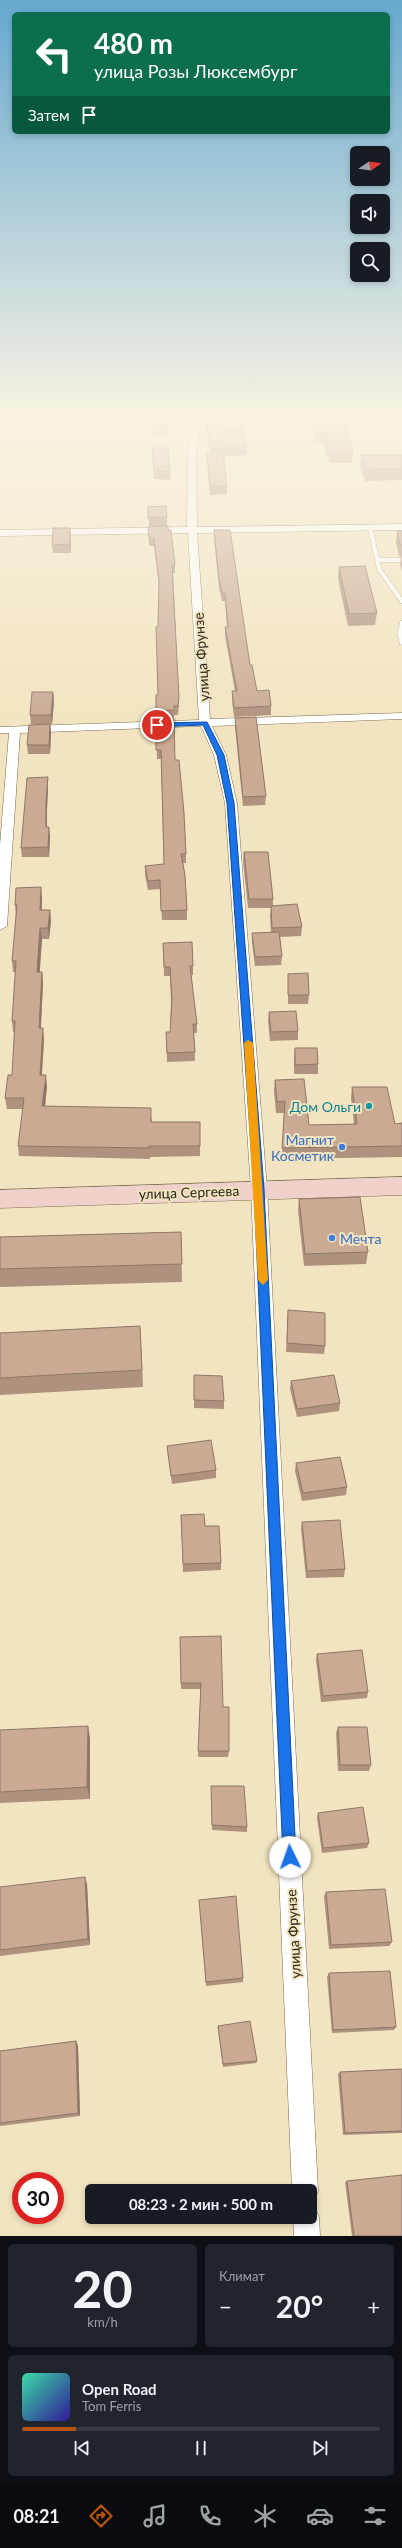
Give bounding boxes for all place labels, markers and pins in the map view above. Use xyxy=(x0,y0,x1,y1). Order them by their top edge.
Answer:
pin xyxy=(140,708,174,742)
place label: Дом Ольги xyxy=(290,1098,361,1115)
marker: Дом Ольги xyxy=(364,1101,374,1111)
place label: Магнит Косметик xyxy=(271,1131,335,1164)
marker: Магнит Косметик xyxy=(337,1142,347,1152)
place label: Мечта xyxy=(340,1230,381,1247)
marker: Мечта xyxy=(327,1233,337,1243)

